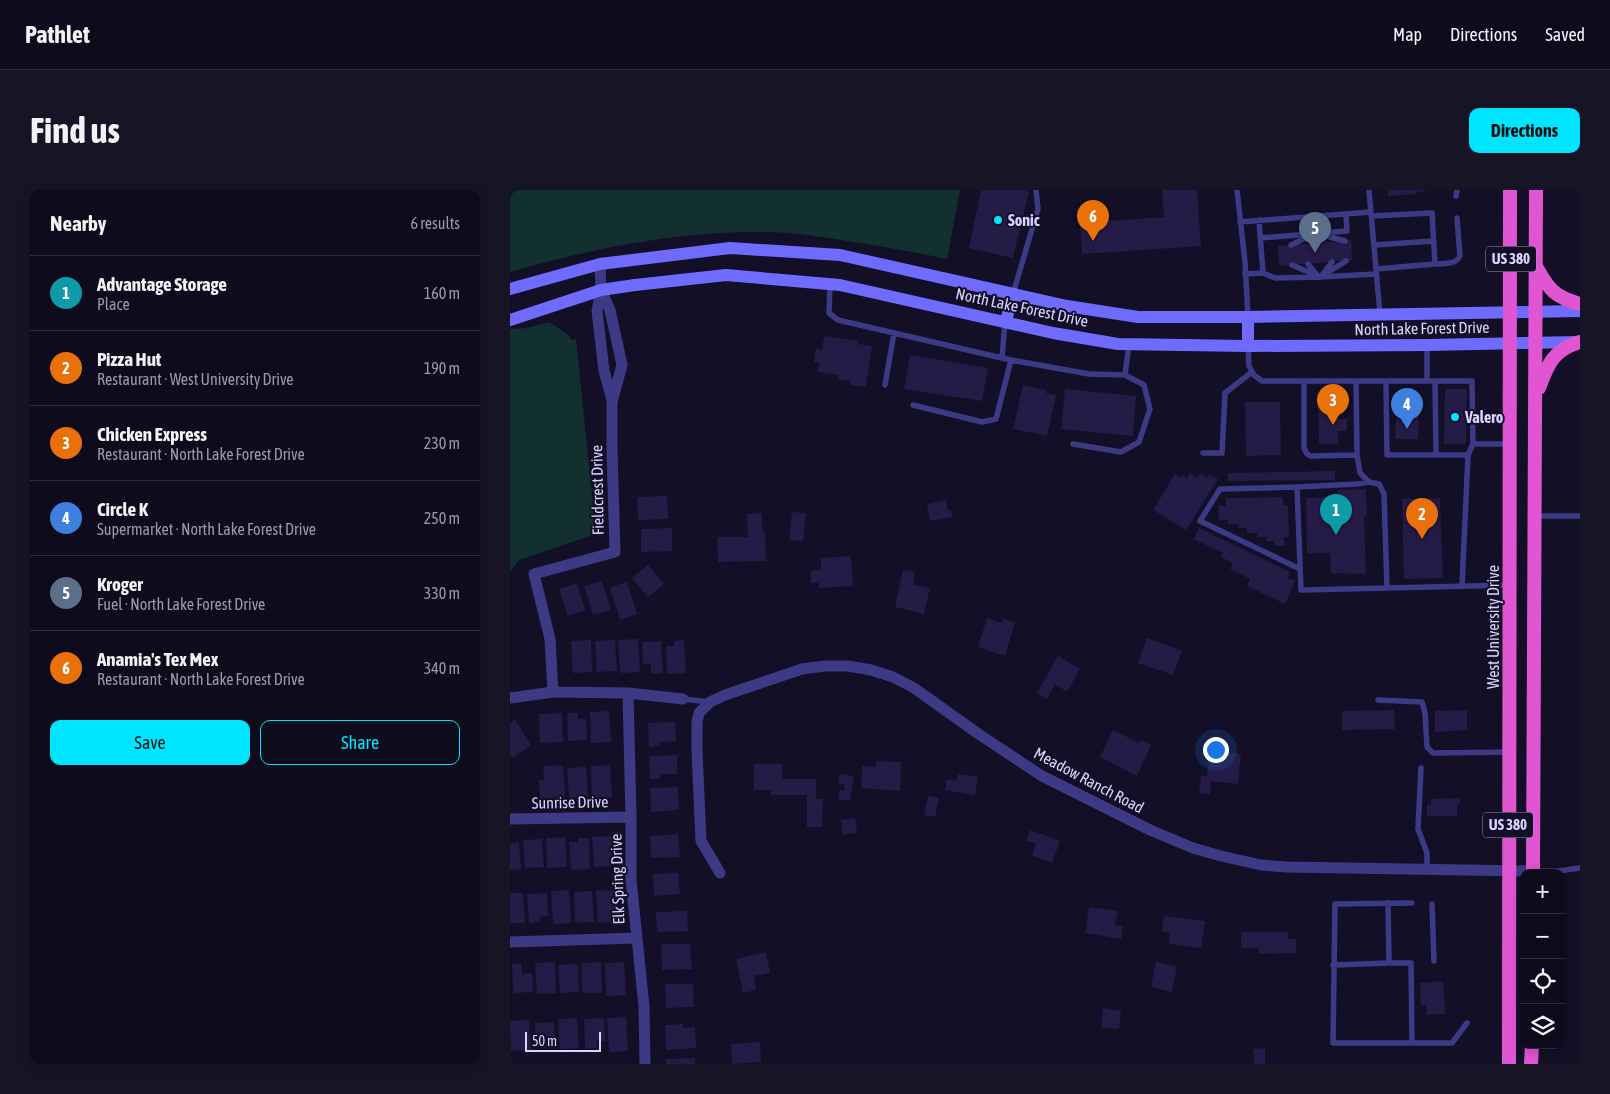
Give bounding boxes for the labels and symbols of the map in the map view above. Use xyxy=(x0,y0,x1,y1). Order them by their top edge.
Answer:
pin: 6 xyxy=(1077,200,1109,241)
place label: Sonic xyxy=(1008,211,1040,229)
pin: 5 xyxy=(1299,212,1331,253)
marker: Sonic xyxy=(992,214,1004,226)
road number: US 380 xyxy=(1486,246,1536,272)
street label: North Lake Forest Drive xyxy=(954,284,1090,330)
street label: North Lake Forest Drive xyxy=(1354,318,1490,338)
pin: 3 xyxy=(1317,384,1349,425)
pin: 4 xyxy=(1391,388,1423,429)
place label: Valero xyxy=(1464,408,1504,426)
marker: Valero xyxy=(1449,411,1461,423)
street label: Fieldcrest Drive xyxy=(587,445,607,535)
pin: 1 xyxy=(1320,494,1352,535)
pin: 2 xyxy=(1406,498,1438,539)
street label: West University Drive xyxy=(1484,565,1503,689)
your location xyxy=(1203,737,1229,763)
street label: Meadow Ranch Road xyxy=(1031,743,1147,817)
street label: Sunrise Drive xyxy=(531,792,609,812)
road number: US 380 xyxy=(1483,812,1533,838)
street label: Elk Spring Drive xyxy=(606,833,629,925)
scale bar xyxy=(525,1029,601,1052)

